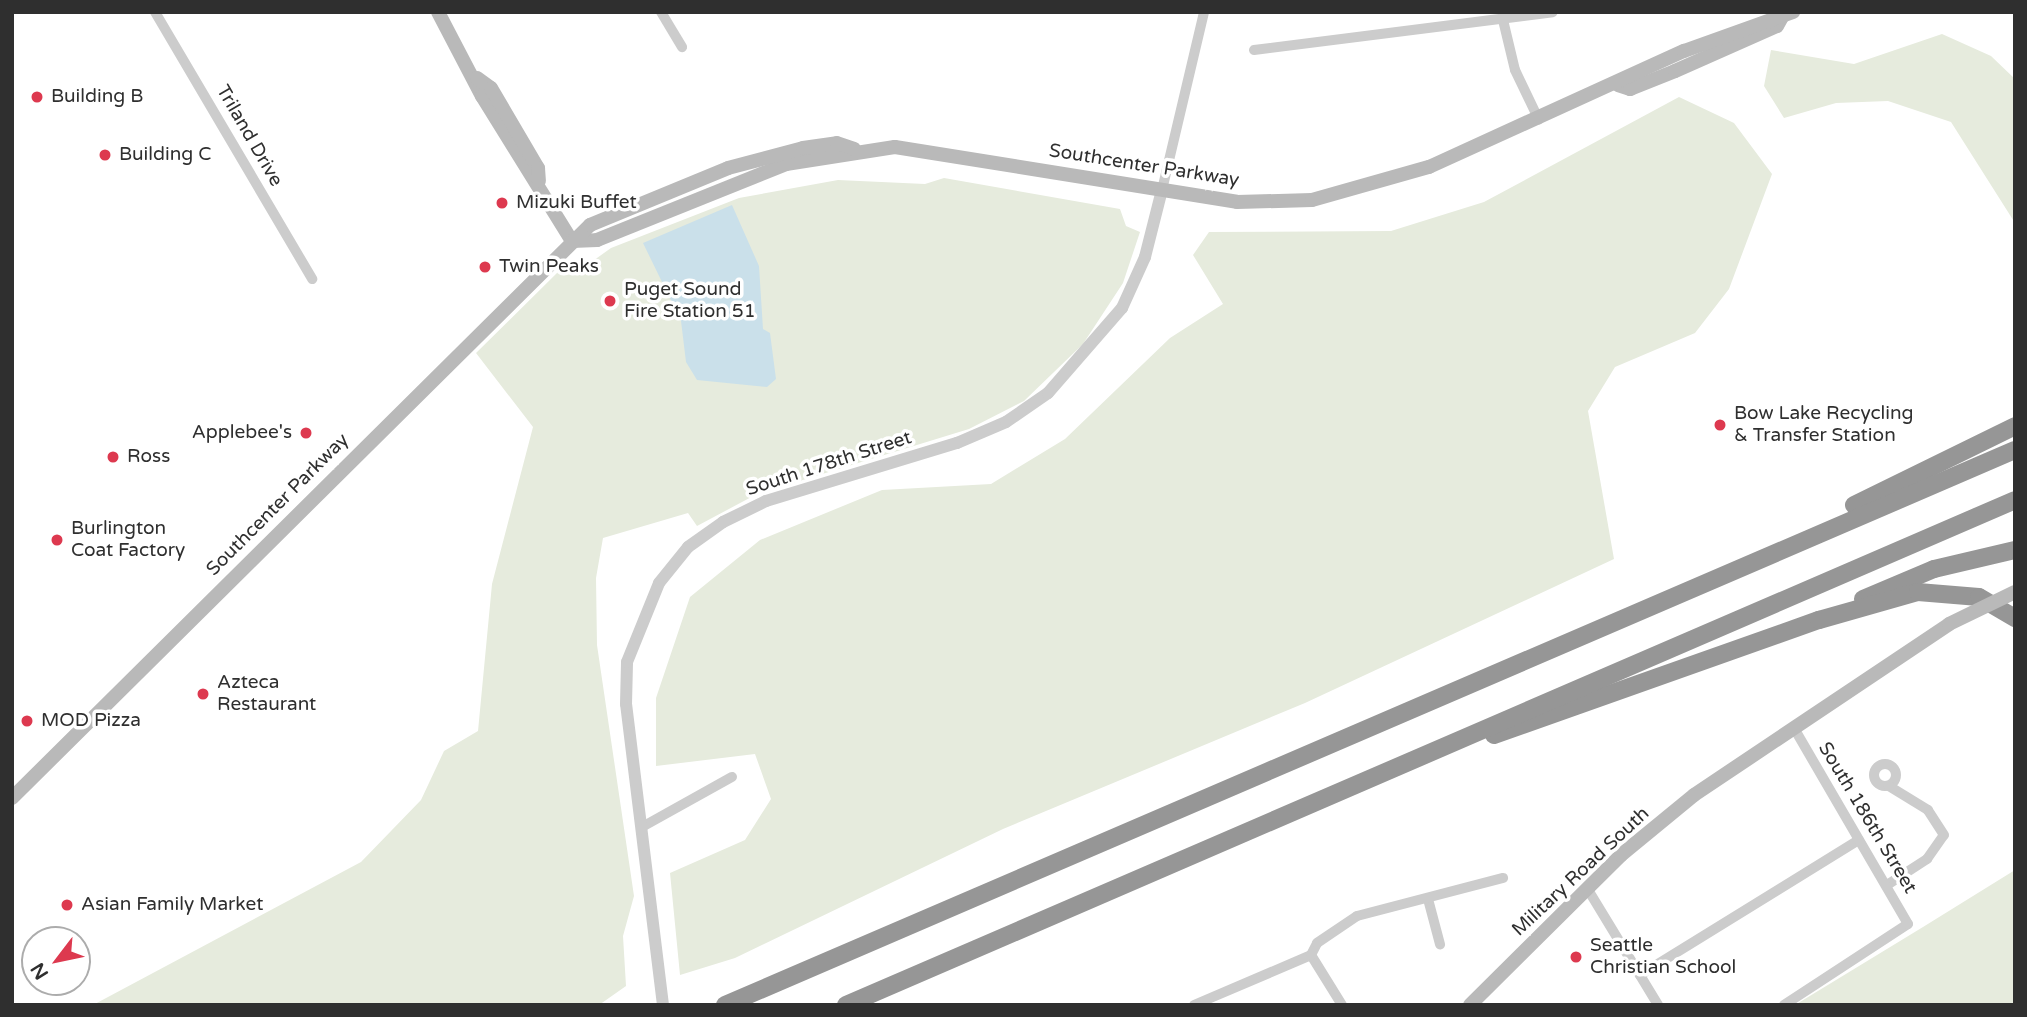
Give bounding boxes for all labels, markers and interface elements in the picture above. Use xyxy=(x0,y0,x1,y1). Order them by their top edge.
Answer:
street label: Triland Drive xyxy=(211,81,287,191)
place label: Building B xyxy=(51,86,143,108)
marker: Building B xyxy=(29,89,45,105)
street label: Southcenter Parkway xyxy=(1047,140,1241,192)
place label: Building C xyxy=(119,144,211,166)
marker: Building C xyxy=(97,147,113,163)
place label: Mizuki Buffet xyxy=(516,192,637,214)
marker: Mizuki Buffet xyxy=(494,195,510,211)
place label: Twin Peaks xyxy=(499,256,599,278)
marker: Twin Peaks xyxy=(477,259,493,275)
place label: Puget Sound Fire Station 51 xyxy=(624,279,756,323)
marker: Puget Sound Fire Station 51 xyxy=(602,293,618,309)
place label: Bow Lake Recycling & Transfer Station xyxy=(1734,403,1914,447)
marker: Bow Lake Recycling & Transfer Station xyxy=(1712,417,1728,433)
place label: Applebee's xyxy=(192,422,292,444)
marker: Applebee's xyxy=(298,425,314,441)
street label: South 178th Street xyxy=(743,427,915,501)
street label: Southcenter Parkway xyxy=(202,429,354,581)
place label: Ross xyxy=(127,446,170,468)
marker: Ross xyxy=(105,449,121,465)
place label: Burlington Coat Factory xyxy=(71,518,185,562)
marker: Burlington Coat Factory xyxy=(49,532,65,548)
place label: Azteca Restaurant xyxy=(217,672,316,716)
marker: Azteca Restaurant xyxy=(195,686,211,702)
place label: MOD Pizza xyxy=(41,710,141,732)
marker: MOD Pizza xyxy=(19,713,35,729)
street label: South 186th Street xyxy=(1813,738,1921,898)
street label: Military Road South xyxy=(1508,803,1654,941)
place label: Asian Family Market xyxy=(81,894,264,916)
marker: Asian Family Market xyxy=(59,897,75,913)
north arrow xyxy=(21,926,91,996)
place label: Seattle Christian School xyxy=(1590,935,1736,979)
marker: Seattle Christian School xyxy=(1568,949,1584,965)
text: N xyxy=(27,959,53,983)

